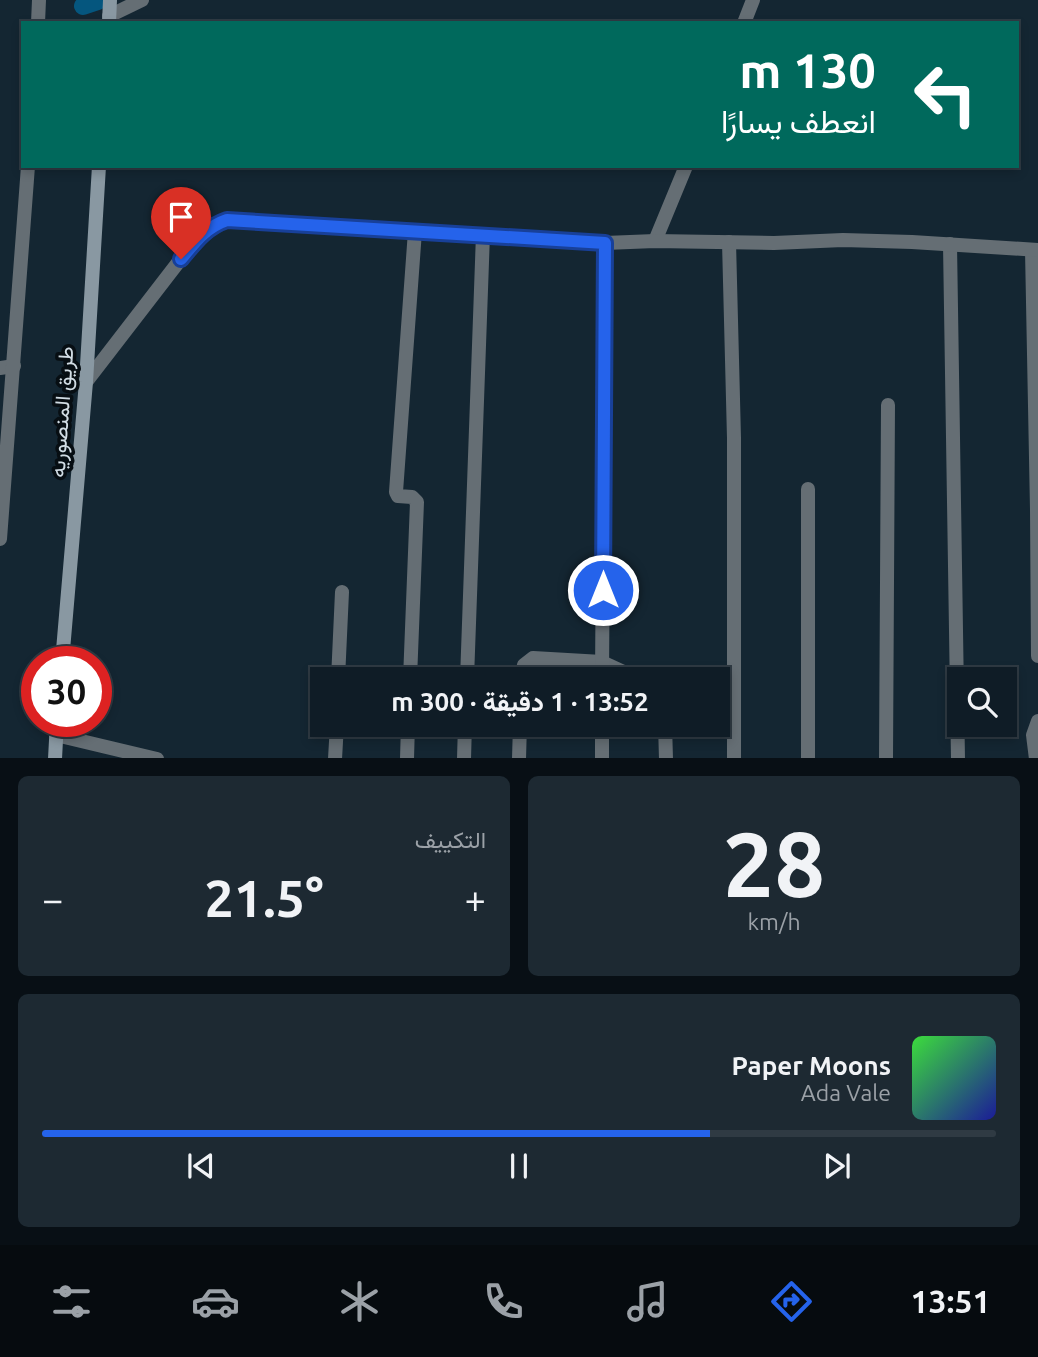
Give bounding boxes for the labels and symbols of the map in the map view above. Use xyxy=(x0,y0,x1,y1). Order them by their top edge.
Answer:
pin xyxy=(151,187,211,259)
street label: طريق المنصوريه xyxy=(44,346,80,478)
position arrow xyxy=(566,553,640,627)
speed limit sign: 30 xyxy=(21,646,112,737)

